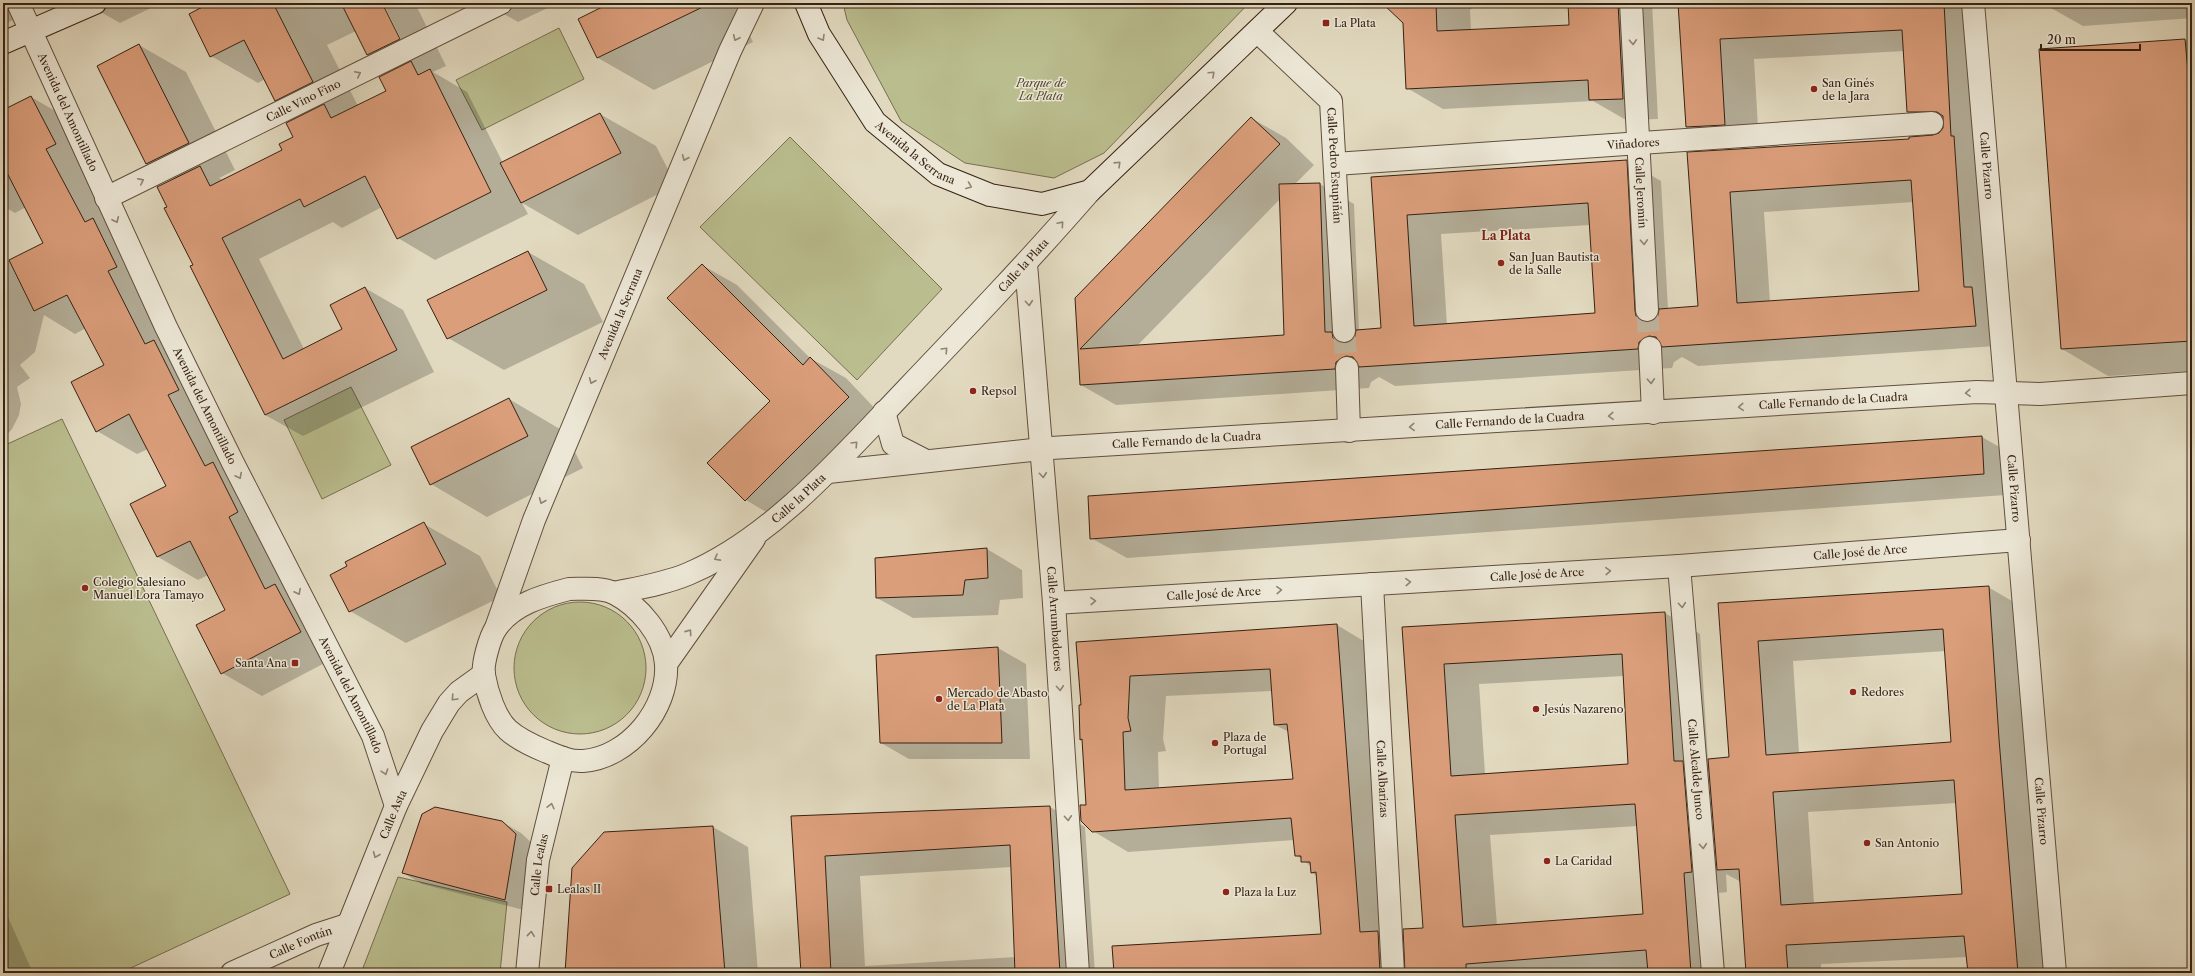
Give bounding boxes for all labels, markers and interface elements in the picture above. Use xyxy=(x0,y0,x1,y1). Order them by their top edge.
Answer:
place label: La Plata xyxy=(1334,16,1376,30)
marker: La Plata xyxy=(1321,18,1331,28)
scale bar xyxy=(2041,26,2140,52)
text: 20 m xyxy=(2047,32,2076,47)
one-way arrow xyxy=(733,34,741,42)
one-way arrow xyxy=(818,34,825,41)
one-way arrow xyxy=(1629,39,1638,45)
street label: Avenida del Amontillado xyxy=(34,50,101,174)
one-way arrow xyxy=(354,71,361,79)
one-way arrow xyxy=(1207,71,1215,79)
street label: Calle Vino Fino xyxy=(264,76,343,125)
park label: Parque de La Plata xyxy=(1015,76,1067,103)
place label: San Ginés de la Jara xyxy=(1822,76,1874,103)
marker: San Ginés de la Jara xyxy=(1809,84,1819,94)
street label: Calle Pedro Estupiñán xyxy=(1324,107,1345,224)
street label: Avenida la Serrana xyxy=(872,118,958,187)
street label: Calle Pizarro xyxy=(1977,131,1997,200)
street label: Viñadores xyxy=(1605,135,1660,152)
one-way arrow xyxy=(682,154,690,161)
street label: Calle Jeromín xyxy=(1632,157,1650,229)
one-way arrow xyxy=(1113,161,1121,169)
one-way arrow xyxy=(137,178,144,186)
one-way arrow xyxy=(965,182,972,190)
one-way arrow xyxy=(111,216,119,224)
one-way arrow xyxy=(1057,221,1064,228)
district label: La Plata xyxy=(1481,228,1532,243)
street label: Calle la Plata xyxy=(995,235,1052,295)
one-way arrow xyxy=(1639,239,1648,245)
place label: San Juan Bautista de la Salle xyxy=(1509,250,1599,277)
marker: San Juan Bautista de la Salle xyxy=(1496,258,1506,268)
street label: Avenida la Serrana xyxy=(595,266,645,362)
one-way arrow xyxy=(1025,300,1034,306)
street label: Avenida del Amontillado xyxy=(170,344,240,467)
one-way arrow xyxy=(940,347,947,355)
one-way arrow xyxy=(589,377,597,385)
one-way arrow xyxy=(1647,378,1655,384)
place label: Repsol xyxy=(981,384,1017,398)
marker: Repsol xyxy=(968,386,978,396)
one-way arrow xyxy=(1965,388,1971,397)
street label: Calle Fernando de la Cuadra xyxy=(1758,389,1908,412)
one-way arrow xyxy=(1738,403,1744,412)
street label: Calle Fernando de la Cuadra xyxy=(1435,409,1585,432)
one-way arrow xyxy=(1608,411,1614,420)
one-way arrow xyxy=(1409,423,1415,432)
street label: Calle Fernando de la Cuadra xyxy=(1111,428,1262,451)
one-way arrow xyxy=(850,441,857,449)
street label: Calle Pizarro xyxy=(2004,454,2024,523)
street label: Calle la Plata xyxy=(769,470,829,526)
one-way arrow xyxy=(234,472,242,479)
one-way arrow xyxy=(1039,472,1048,478)
one-way arrow xyxy=(538,498,546,505)
street label: Calle José de Arce xyxy=(1813,542,1908,563)
one-way arrow xyxy=(714,553,721,560)
street label: Calle José de Arce xyxy=(1490,565,1585,584)
street label: Calle Arrumbadores xyxy=(1044,566,1065,672)
one-way arrow xyxy=(1605,566,1611,575)
place label: Colegio Salesiano Manuel Lora Tamayo xyxy=(93,575,204,602)
one-way arrow xyxy=(1405,578,1411,586)
marker: Colegio Salesiano Manuel Lora Tamayo xyxy=(80,583,90,593)
street label: Calle José de Arce xyxy=(1166,584,1261,603)
one-way arrow xyxy=(1276,585,1282,594)
one-way arrow xyxy=(293,588,301,595)
one-way arrow xyxy=(1090,596,1096,605)
one-way arrow xyxy=(1678,602,1687,608)
one-way arrow xyxy=(684,629,691,636)
street label: Avenida del Amontillado xyxy=(316,633,385,755)
place label: Santa Ana xyxy=(235,656,287,670)
marker: Santa Ana xyxy=(290,658,300,668)
one-way arrow xyxy=(1055,685,1064,691)
place label: Redores xyxy=(1861,685,1904,699)
place label: Mercado de Abasto de La Plata xyxy=(947,686,1048,713)
marker: Redores xyxy=(1848,687,1858,697)
one-way arrow xyxy=(451,693,458,701)
marker: Mercado de Abasto de La Plata xyxy=(934,694,944,704)
place label: Jesús Nazareno xyxy=(1542,702,1624,716)
marker: Jesús Nazareno xyxy=(1531,704,1541,714)
street label: Calle Alcalde Junco xyxy=(1685,718,1707,821)
place label: Plaza de Portugal xyxy=(1223,730,1268,757)
marker: Plaza de Portugal xyxy=(1210,738,1220,748)
street label: Calle Albarizas xyxy=(1373,740,1392,818)
one-way arrow xyxy=(380,768,389,775)
street label: Calle Pizarro xyxy=(2031,777,2051,846)
street label: Calle Asta xyxy=(376,787,410,841)
one-way arrow xyxy=(547,803,555,809)
one-way arrow xyxy=(1063,815,1072,821)
street label: Calle Lealas xyxy=(528,832,551,897)
place label: San Antonio xyxy=(1875,836,1940,850)
marker: San Antonio xyxy=(1862,838,1872,848)
one-way arrow xyxy=(1698,843,1707,850)
one-way arrow xyxy=(372,851,380,858)
place label: La Caridad xyxy=(1555,854,1613,868)
marker: La Caridad xyxy=(1542,856,1552,866)
place label: Lealas II xyxy=(557,882,601,896)
marker: Lealas II xyxy=(544,884,554,894)
place label: Plaza la Luz xyxy=(1234,885,1296,899)
marker: Plaza la Luz xyxy=(1221,887,1231,897)
street label: Calle Fontán xyxy=(267,923,334,962)
one-way arrow xyxy=(526,931,535,937)

